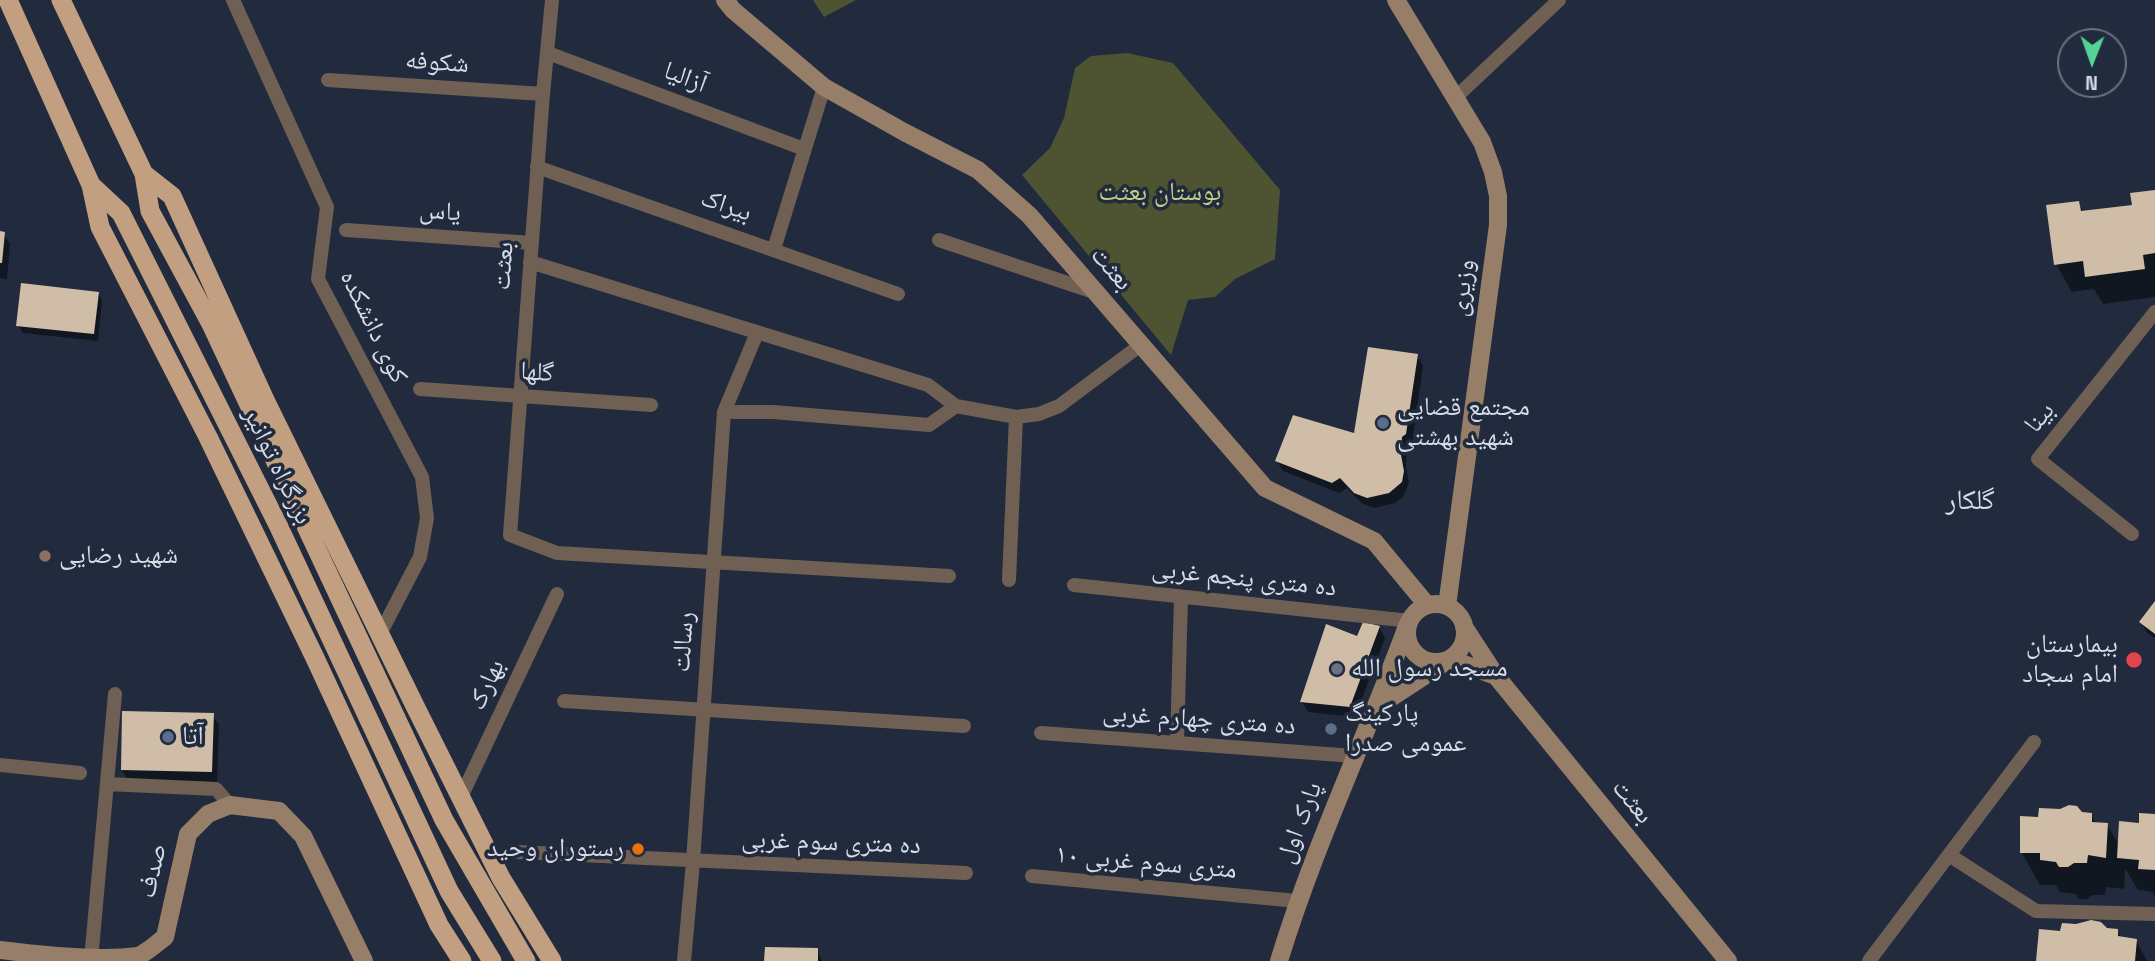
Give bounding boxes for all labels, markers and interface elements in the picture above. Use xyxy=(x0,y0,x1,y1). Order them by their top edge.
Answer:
north arrow xyxy=(2057,28,2127,98)
street label: شکوفه xyxy=(404,45,470,81)
street label: آزالیا xyxy=(659,56,711,100)
text: N xyxy=(2085,70,2098,95)
park label: بوستان بعثت xyxy=(1099,177,1221,209)
street label: بیراک xyxy=(696,183,756,229)
street label: یاس xyxy=(418,195,462,229)
street label: بعثت xyxy=(1083,240,1139,298)
street label: بعثت xyxy=(487,241,521,291)
street label: وزیری xyxy=(1444,257,1482,319)
street label: کوی دانشکده xyxy=(332,265,414,389)
street label: گلها xyxy=(519,356,555,390)
place label: مجتمع قضایی شهید بهشتی xyxy=(1397,392,1530,453)
street label: بینا xyxy=(2018,396,2062,440)
street label: بزرگراه توانیر xyxy=(235,402,319,530)
marker: مجتمع قضایی شهید بهشتی xyxy=(1375,415,1391,431)
district label: گلکار xyxy=(1945,484,1995,518)
place label: شهید رضایی xyxy=(59,540,178,572)
marker: شهید رضایی xyxy=(37,548,53,564)
street label: ده متری پنجم غربی xyxy=(1150,554,1338,604)
street label: رسالت xyxy=(666,611,702,673)
place label: بیمارستان امام سجاد xyxy=(2022,629,2118,690)
marker: بیمارستان امام سجاد xyxy=(2124,650,2144,670)
place label: مسجد رسول الله xyxy=(1351,653,1508,685)
street label: بهارک xyxy=(462,655,512,715)
marker: مسجد رسول الله xyxy=(1329,661,1345,677)
street label: ده متری چهارم غربی xyxy=(1101,698,1297,742)
place label: پارکینگ عمومی صدرا xyxy=(1345,698,1466,760)
place label: آتا xyxy=(182,721,204,753)
marker: پارکینگ عمومی صدرا xyxy=(1323,721,1339,737)
marker: آتا xyxy=(160,729,176,745)
street label: بعثت xyxy=(1605,773,1659,831)
street label: پارک اول xyxy=(1270,778,1330,868)
street label: ده متری سوم غربی xyxy=(741,824,921,862)
place label: رستوران وحید xyxy=(487,833,624,865)
street label: ۱۰ متری سوم غربی xyxy=(1054,840,1238,886)
street label: صدف xyxy=(132,841,174,901)
marker: رستوران وحید xyxy=(630,841,646,857)

